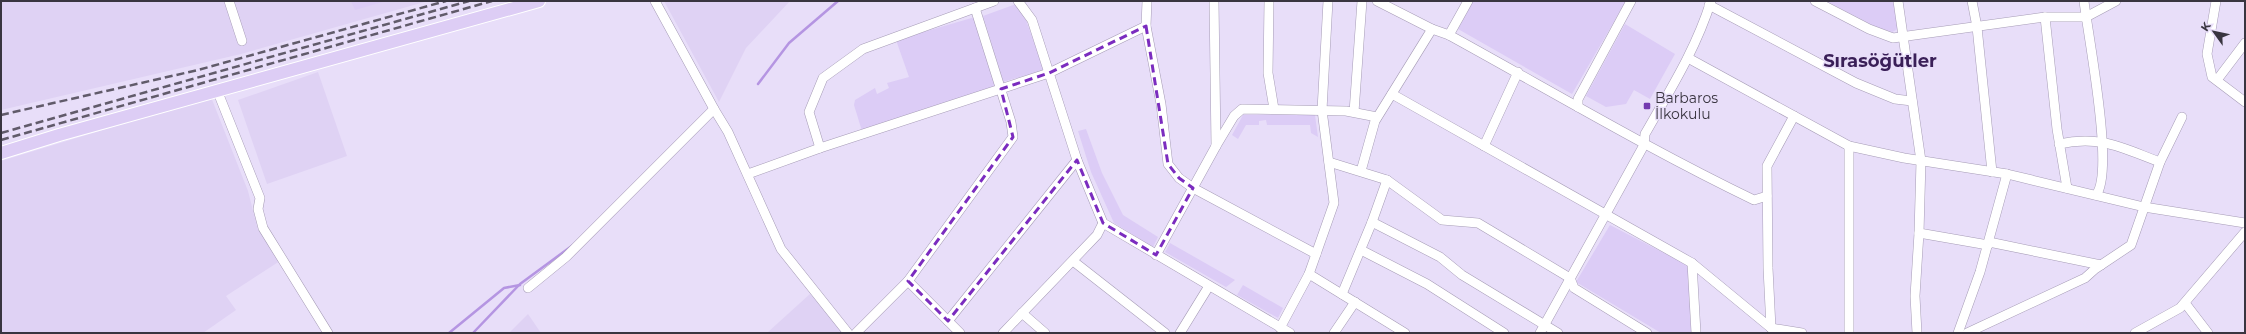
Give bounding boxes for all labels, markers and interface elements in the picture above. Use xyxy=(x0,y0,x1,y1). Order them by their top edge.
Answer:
north arrow xyxy=(2194,12,2234,52)
text: K xyxy=(2198,19,2214,34)
district label: Sırasöğütler xyxy=(1823,50,1937,72)
place label: Barbaros İlkokulu xyxy=(1655,89,1718,123)
marker: Barbaros İlkokulu xyxy=(1642,101,1652,111)

